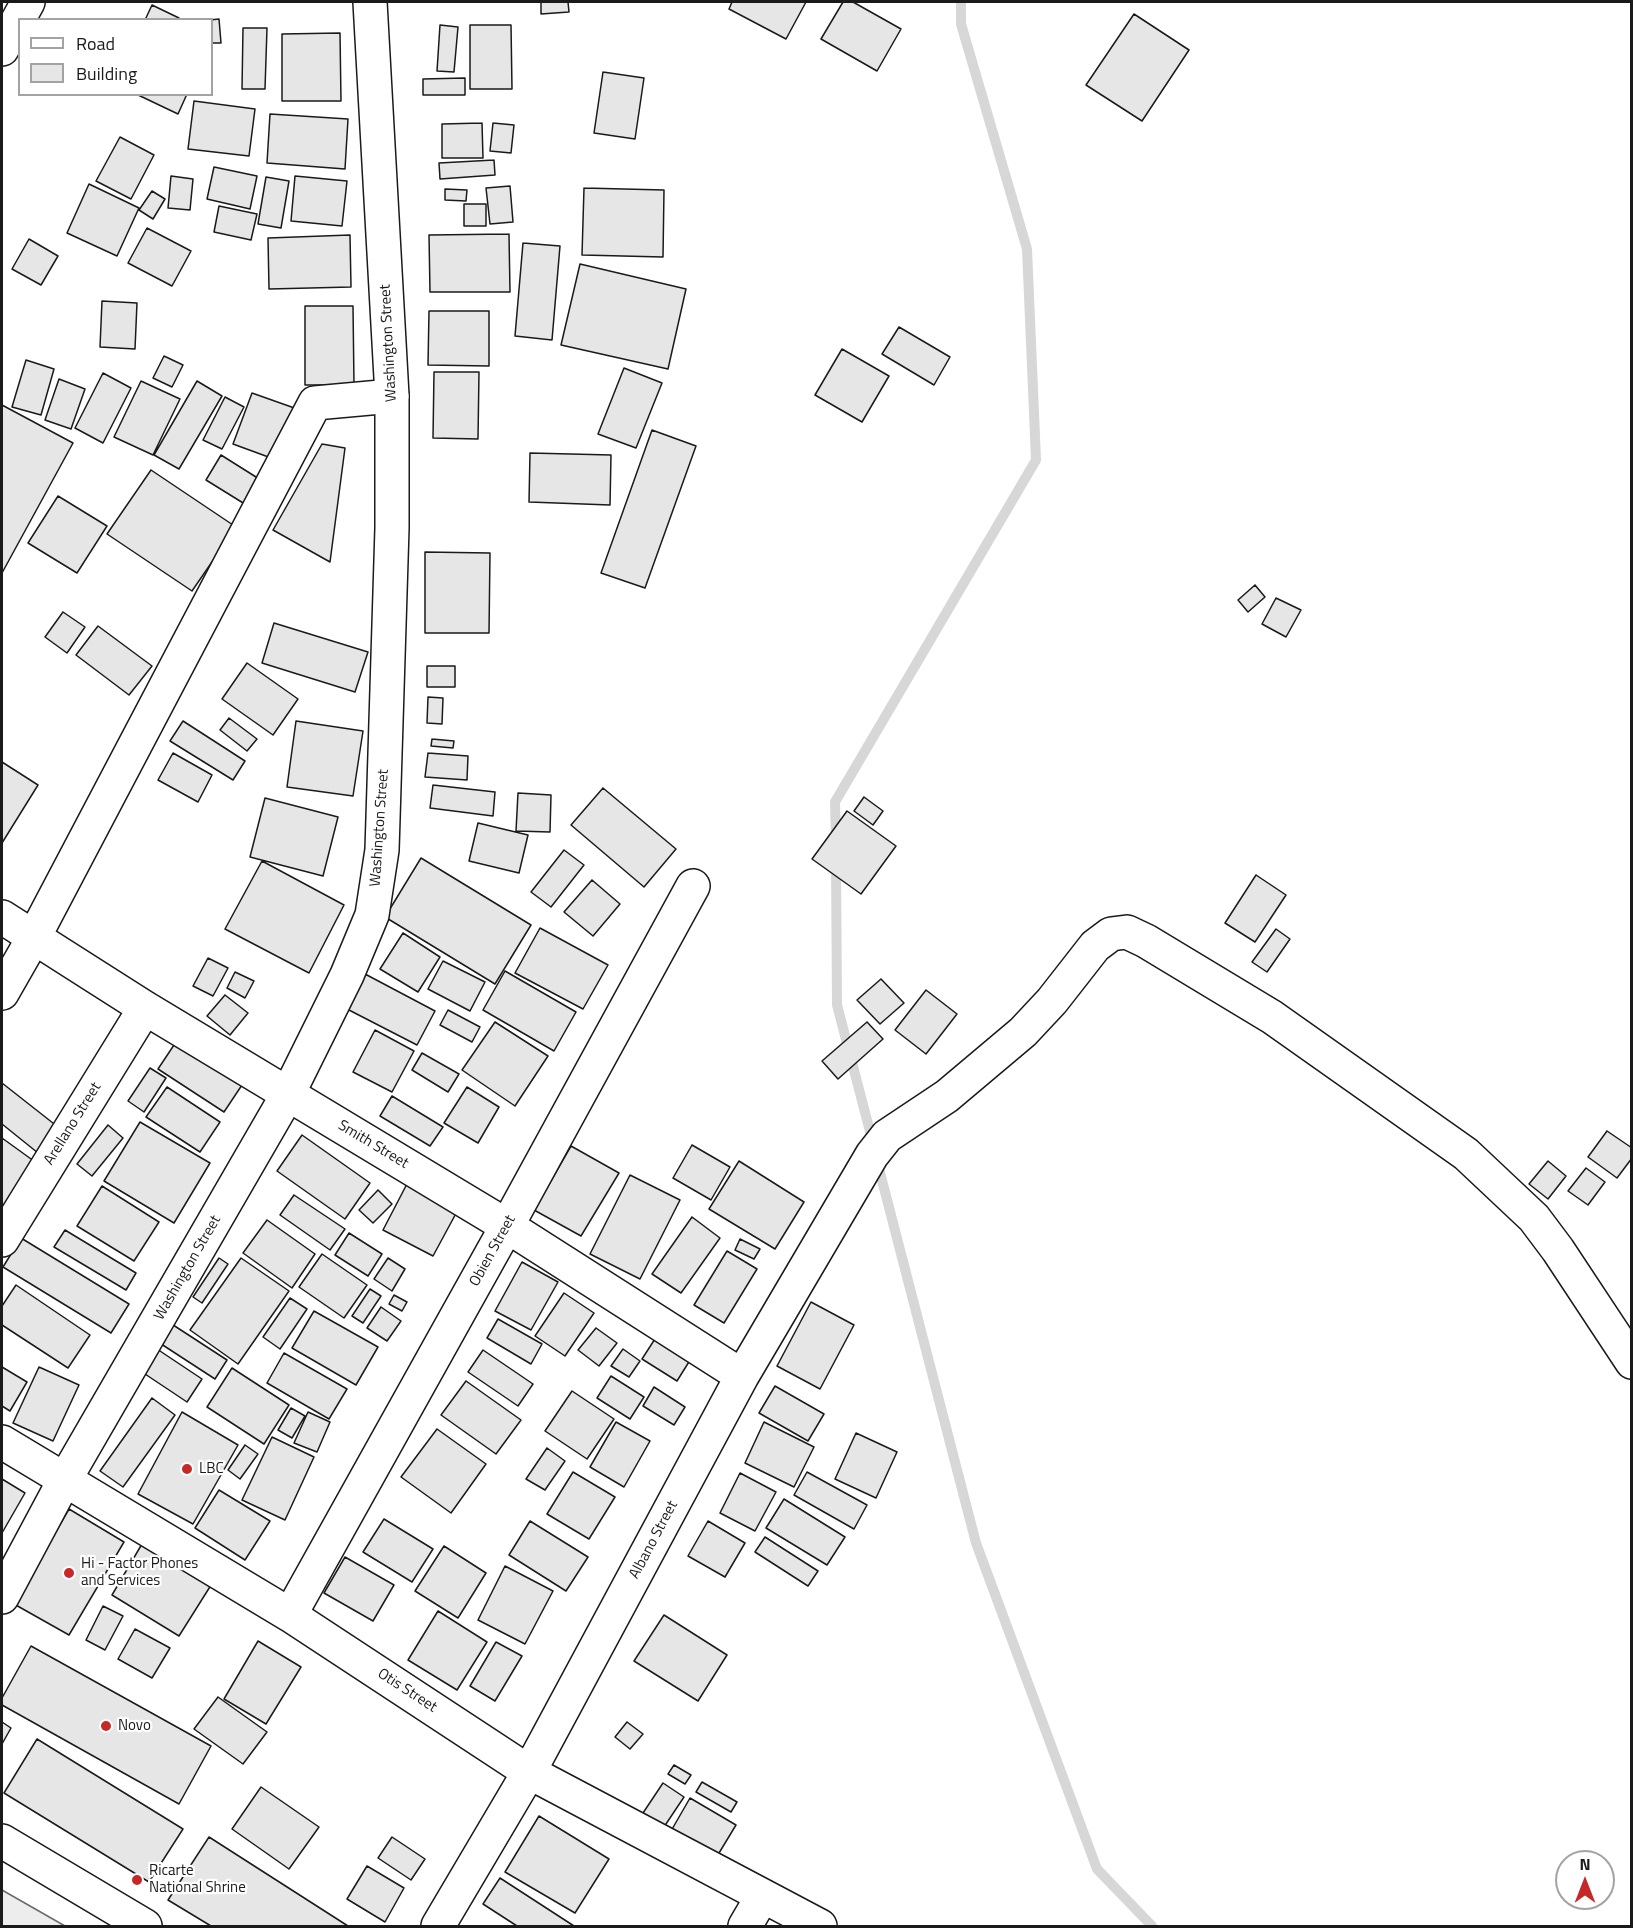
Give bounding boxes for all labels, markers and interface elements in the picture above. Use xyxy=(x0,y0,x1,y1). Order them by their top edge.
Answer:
legend xyxy=(18,18,213,96)
text: Road xyxy=(76,30,115,57)
text: Building xyxy=(76,60,137,87)
street label: Washington Street xyxy=(377,284,401,402)
street label: Washington Street xyxy=(367,769,393,887)
street label: Arellano Street xyxy=(40,1079,106,1169)
street label: Smith Street xyxy=(334,1117,412,1173)
street label: Washington Street xyxy=(151,1212,225,1324)
street label: Obien Street xyxy=(466,1212,520,1290)
place label: LBC xyxy=(199,1460,224,1478)
marker: LBC xyxy=(180,1462,194,1476)
street label: Albano Street xyxy=(626,1498,682,1582)
place label: Hi - Factor Phones and Services xyxy=(81,1555,198,1590)
marker: Hi - Factor Phones and Services xyxy=(62,1566,76,1580)
street label: Otis Street xyxy=(374,1665,440,1717)
place label: Novo xyxy=(118,1717,151,1735)
marker: Novo xyxy=(99,1719,113,1733)
north arrow xyxy=(1555,1850,1615,1910)
text: N xyxy=(1579,1852,1591,1876)
place label: Ricarte National Shrine xyxy=(149,1862,246,1897)
marker: Ricarte National Shrine xyxy=(130,1873,144,1887)

